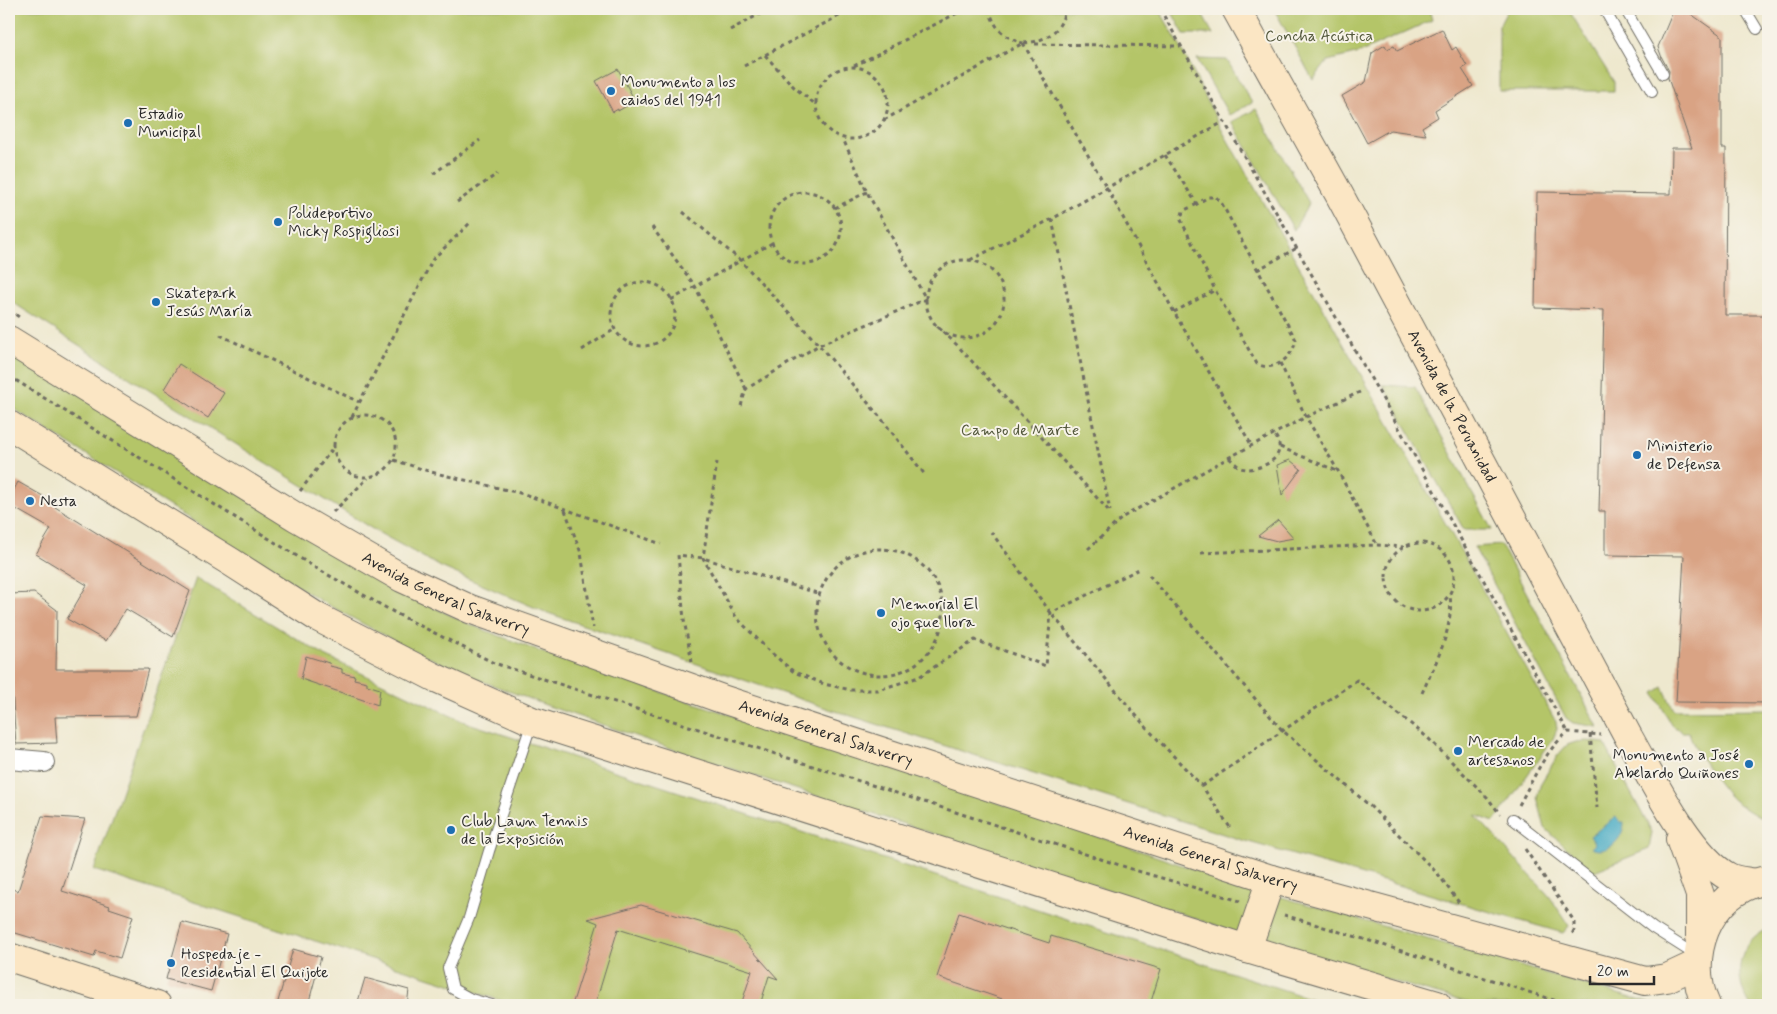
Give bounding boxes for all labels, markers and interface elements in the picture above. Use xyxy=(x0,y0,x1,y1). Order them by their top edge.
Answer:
park label: Concha Acústica xyxy=(1265,26,1373,47)
place label: Monumento a los caidos del 1941 xyxy=(621,72,736,111)
marker: Monumento a los caidos del 1941 xyxy=(605,85,617,97)
place label: Estadio Municipal xyxy=(138,104,201,143)
marker: Estadio Municipal xyxy=(122,117,134,129)
place label: Polideportivo Micky Rospigliosi xyxy=(288,203,399,243)
marker: Polideportivo Micky Rospigliosi xyxy=(272,216,284,228)
place label: Skatepark Jesús María xyxy=(166,283,252,322)
marker: Skatepark Jesús María xyxy=(150,296,162,308)
street label: Avenida de la Peruanidad xyxy=(1403,326,1501,486)
park label: Campo de Marte xyxy=(961,420,1079,441)
place label: Ministerio de Defensa xyxy=(1647,436,1721,475)
marker: Ministerio de Defensa xyxy=(1631,449,1643,461)
place label: Nesta xyxy=(40,491,77,512)
marker: Nesta xyxy=(24,495,36,507)
street label: Avenida General Salaverry xyxy=(358,547,533,640)
place label: Memorial El ojo que llora xyxy=(891,594,978,633)
marker: Memorial El ojo que llora xyxy=(875,607,887,619)
street label: Avenida General Salaverry xyxy=(736,695,915,771)
place label: Mercado de artesanos xyxy=(1468,732,1545,771)
marker: Mercado de artesanos xyxy=(1452,745,1464,757)
place label: Monumento a José Abelardo Quiñones xyxy=(1613,745,1739,784)
marker: Monumento a José Abelardo Quiñones xyxy=(1743,758,1755,770)
place label: Club Lawn Tennis de la Exposición xyxy=(461,811,588,850)
street label: Avenida General Salaverry xyxy=(1121,821,1300,896)
marker: Club Lawn Tennis de la Exposición xyxy=(445,824,457,836)
place label: Hospedaje - Residential El Quijote xyxy=(181,944,329,983)
scale bar xyxy=(1590,954,1653,986)
marker: Hospedaje - Residential El Quijote xyxy=(165,957,177,969)
text: 20 m xyxy=(1597,962,1629,982)

